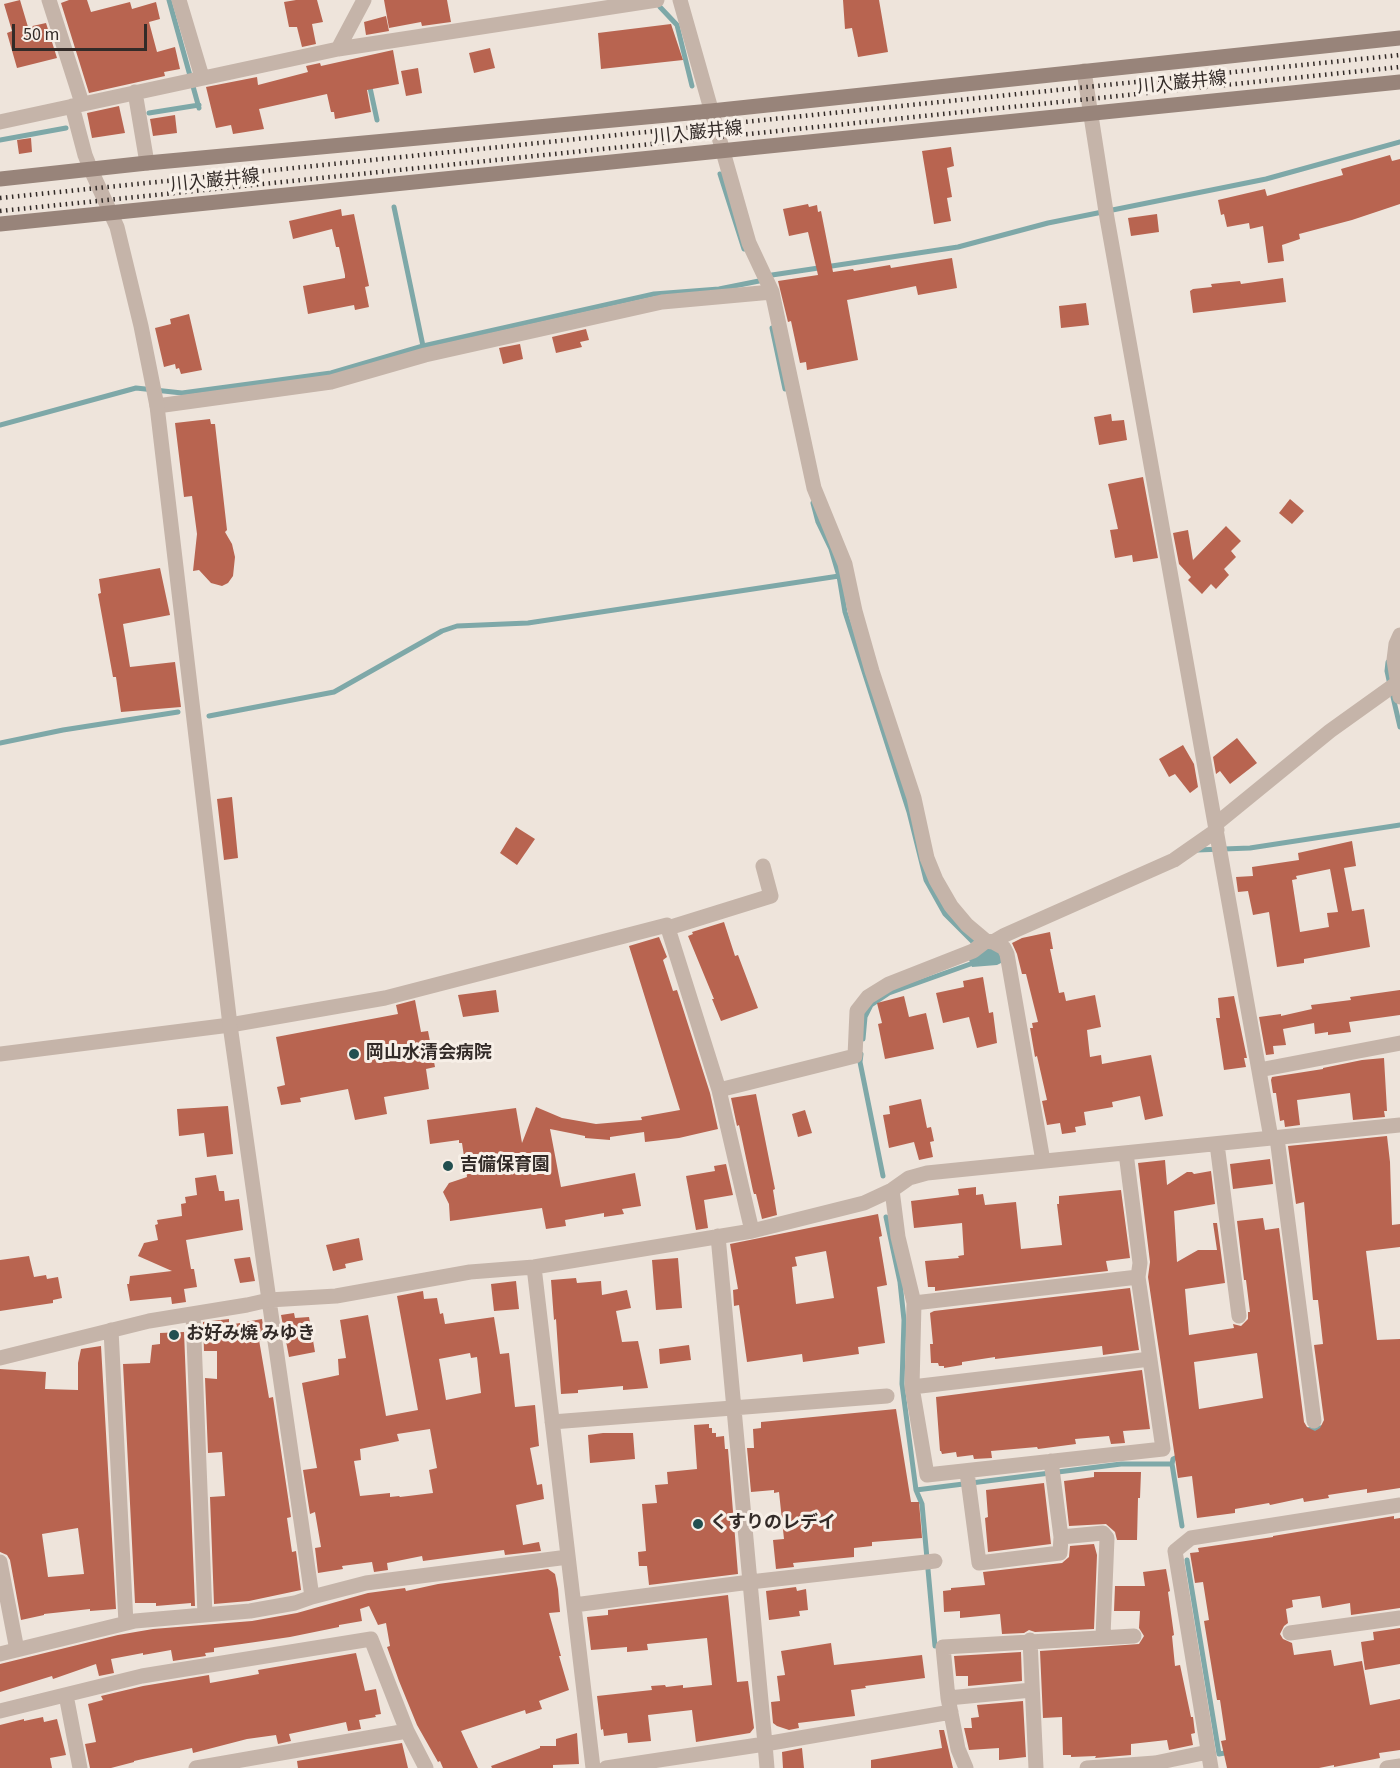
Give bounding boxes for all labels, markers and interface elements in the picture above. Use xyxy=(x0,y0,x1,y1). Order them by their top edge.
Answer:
scale bar xyxy=(15,12,150,50)
text: 50 m xyxy=(23,22,59,47)
street label: 川入巌井線 xyxy=(1136,69,1228,99)
street label: 川入巌井線 xyxy=(652,119,744,149)
street label: 川入巌井線 xyxy=(169,167,261,197)
place label: 岡山水清会病院 xyxy=(366,1043,492,1065)
marker: 岡山水清会病院 xyxy=(347,1047,361,1061)
place label: 吉備保育園 xyxy=(460,1155,550,1177)
marker: 吉備保育園 xyxy=(441,1159,455,1173)
place label: お好み焼 みゆき xyxy=(186,1324,316,1346)
marker: お好み焼 みゆき xyxy=(167,1328,181,1342)
place label: くすりのレデイ xyxy=(710,1513,836,1535)
marker: くすりのレデイ xyxy=(691,1517,705,1531)

